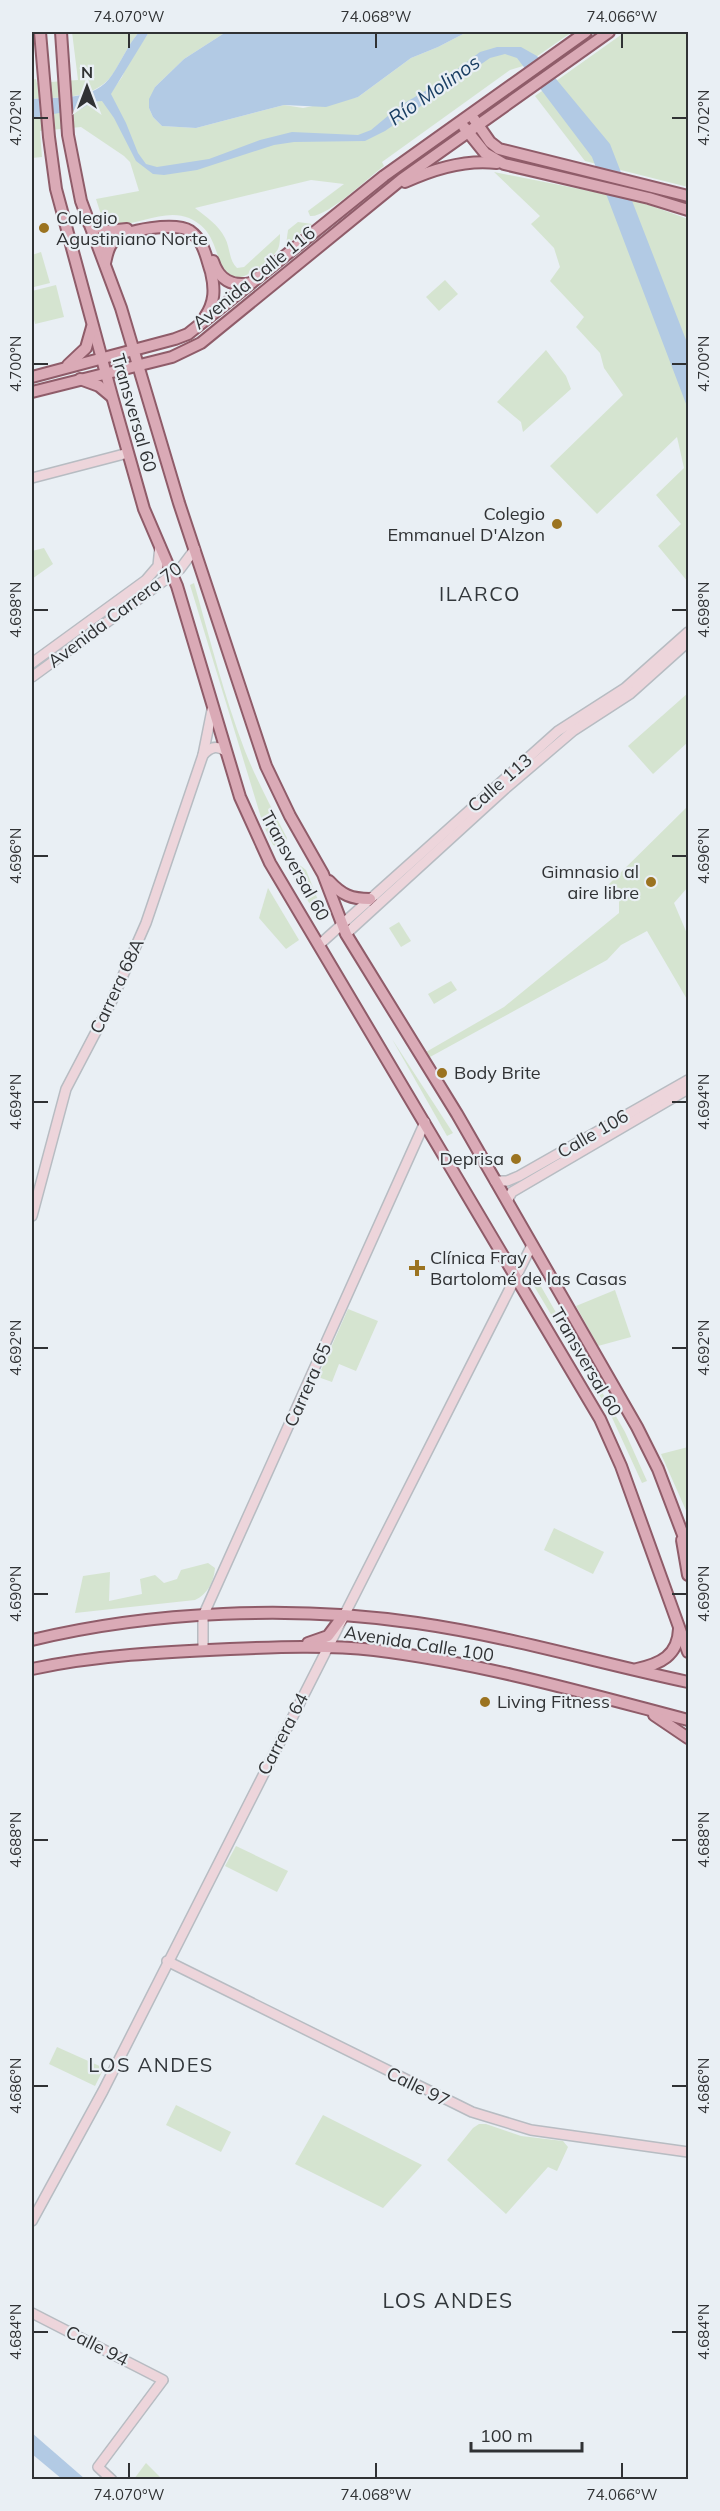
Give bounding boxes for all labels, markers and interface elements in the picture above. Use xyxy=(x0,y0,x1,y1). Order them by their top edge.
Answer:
text: 74.070°W xyxy=(94,7,165,26)
text: 74.068°W xyxy=(341,7,412,26)
text: 74.066°W xyxy=(587,7,658,26)
water label: Río Molinos xyxy=(383,49,485,130)
north arrow xyxy=(57,57,117,117)
text: N xyxy=(81,62,93,82)
text: 4.702°N xyxy=(6,90,25,146)
text: 4.702°N xyxy=(694,90,713,146)
place label: Colegio Agustiniano Norte xyxy=(56,206,208,250)
marker: Colegio Agustiniano Norte xyxy=(37,221,51,235)
street label: Avenida Calle 116 xyxy=(188,221,320,334)
text: 4.700°N xyxy=(6,336,25,392)
text: 4.700°N xyxy=(694,336,713,392)
street label: Transversal 60 xyxy=(107,351,162,475)
place label: Colegio Emmanuel D'Alzon xyxy=(387,502,545,546)
marker: Colegio Emmanuel D'Alzon xyxy=(550,517,564,531)
street label: Avenida Carrera 70 xyxy=(43,557,186,673)
district label: ILARCO xyxy=(439,581,521,606)
text: 4.698°N xyxy=(6,582,25,638)
text: 4.698°N xyxy=(694,582,713,638)
street label: Calle 113 xyxy=(463,748,537,817)
street label: Transversal 60 xyxy=(256,807,335,925)
text: 4.696°N xyxy=(6,828,25,884)
text: 4.696°N xyxy=(694,828,713,884)
place label: Gimnasio al aire libre xyxy=(541,860,639,904)
marker: Gimnasio al aire libre xyxy=(644,875,658,889)
street label: Carrera 68A xyxy=(84,935,149,1037)
place label: Body Brite xyxy=(454,1061,541,1084)
marker: Body Brite xyxy=(435,1066,449,1080)
text: 4.694°N xyxy=(6,1074,25,1130)
text: 4.694°N xyxy=(694,1074,713,1130)
street label: Calle 106 xyxy=(553,1104,632,1163)
place label: Deprisa xyxy=(439,1147,504,1170)
marker: Deprisa xyxy=(509,1152,523,1166)
place label: Clínica Fray Bartolomé de las Casas xyxy=(430,1246,627,1290)
marker: Clínica Fray Bartolomé de las Casas xyxy=(408,1259,426,1277)
street label: Transversal 60 xyxy=(546,1303,627,1420)
text: 4.692°N xyxy=(6,1320,25,1376)
text: 4.692°N xyxy=(694,1320,713,1376)
street label: Carrera 65 xyxy=(279,1339,336,1430)
text: 4.690°N xyxy=(6,1566,25,1622)
text: 4.690°N xyxy=(694,1566,713,1622)
street label: Avenida Calle 100 xyxy=(343,1620,496,1667)
street label: Carrera 64 xyxy=(252,1689,313,1779)
place label: Living Fitness xyxy=(497,1690,610,1713)
marker: Living Fitness xyxy=(478,1695,492,1709)
text: 4.688°N xyxy=(6,1812,25,1868)
text: 4.688°N xyxy=(694,1812,713,1868)
district label: LOS ANDES xyxy=(88,2052,214,2077)
text: 4.686°N xyxy=(6,2058,25,2114)
text: 4.686°N xyxy=(694,2058,713,2114)
street label: Calle 97 xyxy=(383,2061,454,2112)
district label: LOS ANDES xyxy=(383,2287,514,2313)
text: 4.684°N xyxy=(6,2304,25,2360)
text: 4.684°N xyxy=(694,2304,713,2360)
street label: Calle 94 xyxy=(62,2320,133,2371)
scale bar xyxy=(471,2415,582,2453)
text: 100 m xyxy=(480,2424,533,2447)
text: 74.070°W xyxy=(94,2485,165,2504)
text: 74.068°W xyxy=(341,2485,412,2504)
text: 74.066°W xyxy=(587,2485,658,2504)

